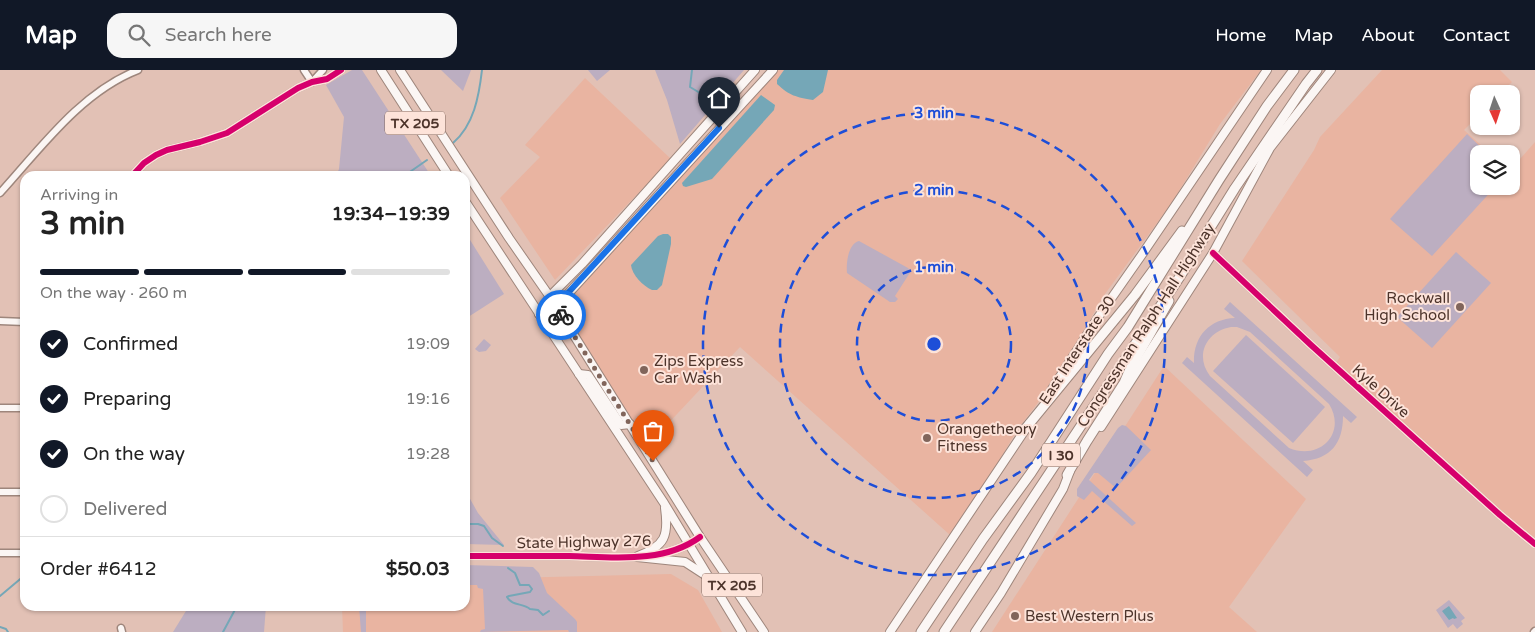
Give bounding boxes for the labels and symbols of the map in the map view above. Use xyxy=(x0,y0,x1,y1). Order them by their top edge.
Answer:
pin xyxy=(698,77,740,128)
north arrow xyxy=(1470,85,1520,135)
text: 3 min xyxy=(914,104,954,122)
road number: TX 205 xyxy=(385,112,445,134)
text: 2 min xyxy=(914,181,954,199)
street label: Congressman Ralph Hall Highway xyxy=(1073,220,1219,430)
text: 1 min xyxy=(914,258,954,276)
place label: Rockwall High School xyxy=(1364,289,1450,324)
courier xyxy=(536,290,586,340)
street label: East Interstate 30 xyxy=(1035,292,1119,408)
marker: Rockwall High School xyxy=(1454,301,1466,313)
centre of rings xyxy=(925,335,943,353)
place label: Zips Express Car Wash xyxy=(654,352,743,387)
street label: Kyle Drive xyxy=(1349,360,1413,422)
marker: Zips Express Car Wash xyxy=(638,364,650,376)
pin xyxy=(632,410,674,461)
place label: Orangetheory Fitness xyxy=(937,420,1037,455)
marker: Orangetheory Fitness xyxy=(921,432,933,444)
road number: I 30 xyxy=(1042,444,1080,466)
street label: State Highway 276 xyxy=(517,532,651,552)
road number: TX 205 xyxy=(702,574,762,596)
place label: Best Western Plus xyxy=(1025,607,1154,625)
marker: Best Western Plus xyxy=(1009,610,1021,622)

